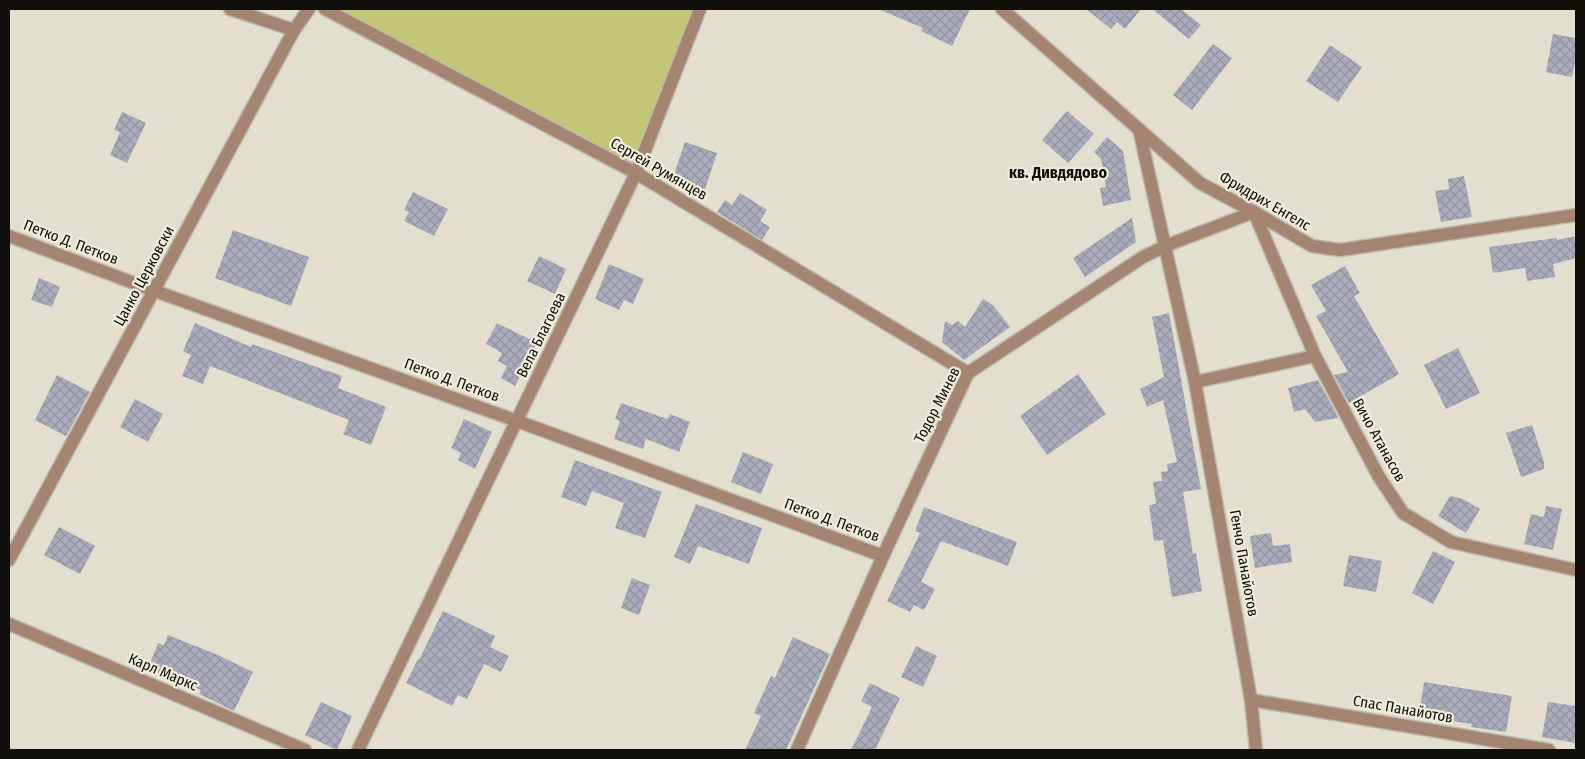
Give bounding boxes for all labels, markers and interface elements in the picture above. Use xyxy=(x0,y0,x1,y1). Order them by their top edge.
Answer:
street label: Сергей Румянцев xyxy=(607,134,711,204)
district label: кв. Дивдядово xyxy=(1009,163,1108,182)
street label: Фридрих Енгелс xyxy=(1216,168,1314,235)
street label: Петко Д. Петков xyxy=(21,216,121,268)
street label: Цанко Церковски xyxy=(110,223,178,329)
street label: Вела Благоева xyxy=(513,290,569,380)
street label: Петко Д. Петков xyxy=(402,354,502,406)
street label: Тодор Минев xyxy=(910,364,964,446)
street label: Вичо Атанасов xyxy=(1349,395,1409,485)
street label: Петко Д. Петков xyxy=(782,494,882,546)
street label: Генчо Панайотов xyxy=(1226,508,1262,618)
street label: Карл Маркс xyxy=(126,649,201,695)
street label: Спас Панайотов xyxy=(1352,691,1454,727)

